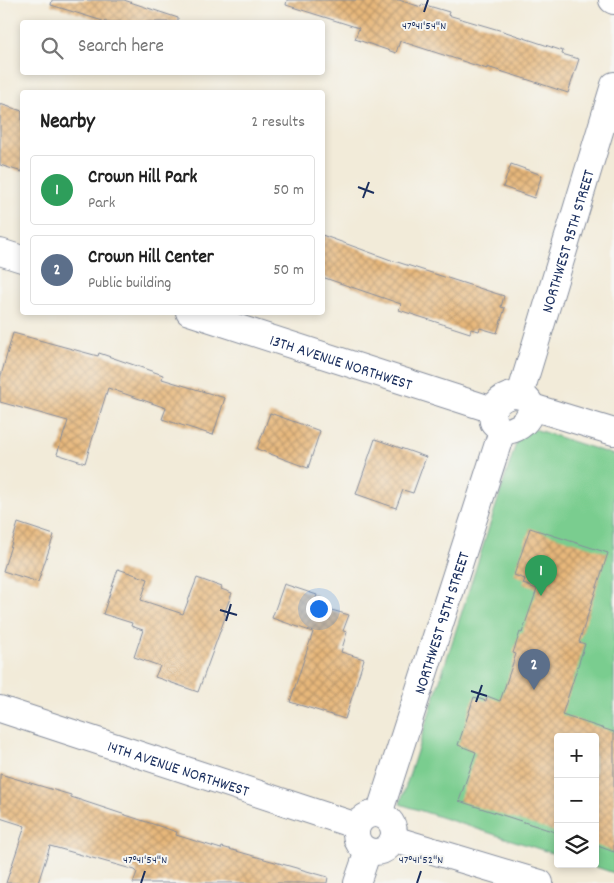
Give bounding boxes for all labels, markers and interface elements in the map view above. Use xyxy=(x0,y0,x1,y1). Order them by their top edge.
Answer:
text: 47°41'54"N xyxy=(402,18,446,35)
search box xyxy=(20,20,325,75)
icon: search xyxy=(38,34,66,62)
text: Search here xyxy=(78,34,164,61)
text: Nearby xyxy=(40,108,95,138)
text: 2 results xyxy=(251,111,305,134)
text: Crown Hill Park xyxy=(88,165,197,192)
street label: NORTHWEST 95TH STREET xyxy=(537,167,602,316)
text: 1 xyxy=(55,179,59,202)
text: 50 m xyxy=(273,179,304,202)
text: Park xyxy=(88,192,115,215)
text: Crown Hill Center xyxy=(88,245,214,272)
text: 2 xyxy=(54,259,61,282)
text: 50 m xyxy=(273,259,304,282)
text: Public building xyxy=(88,272,171,295)
street label: 13TH AVENUE NORTHWEST xyxy=(266,330,415,397)
street label: NORTHWEST 95TH STREET xyxy=(409,549,477,698)
pin: 1 xyxy=(525,555,557,596)
your location xyxy=(306,596,332,622)
pin: 2 xyxy=(518,649,550,690)
map controls xyxy=(554,733,599,868)
button: + xyxy=(554,733,599,778)
street label: 14TH AVENUE NORTHWEST xyxy=(104,736,252,804)
button: − xyxy=(554,778,599,823)
button: layers xyxy=(554,823,599,868)
text: 47°41'54"N xyxy=(123,852,167,869)
text: 47°41'52"N xyxy=(399,852,443,869)

